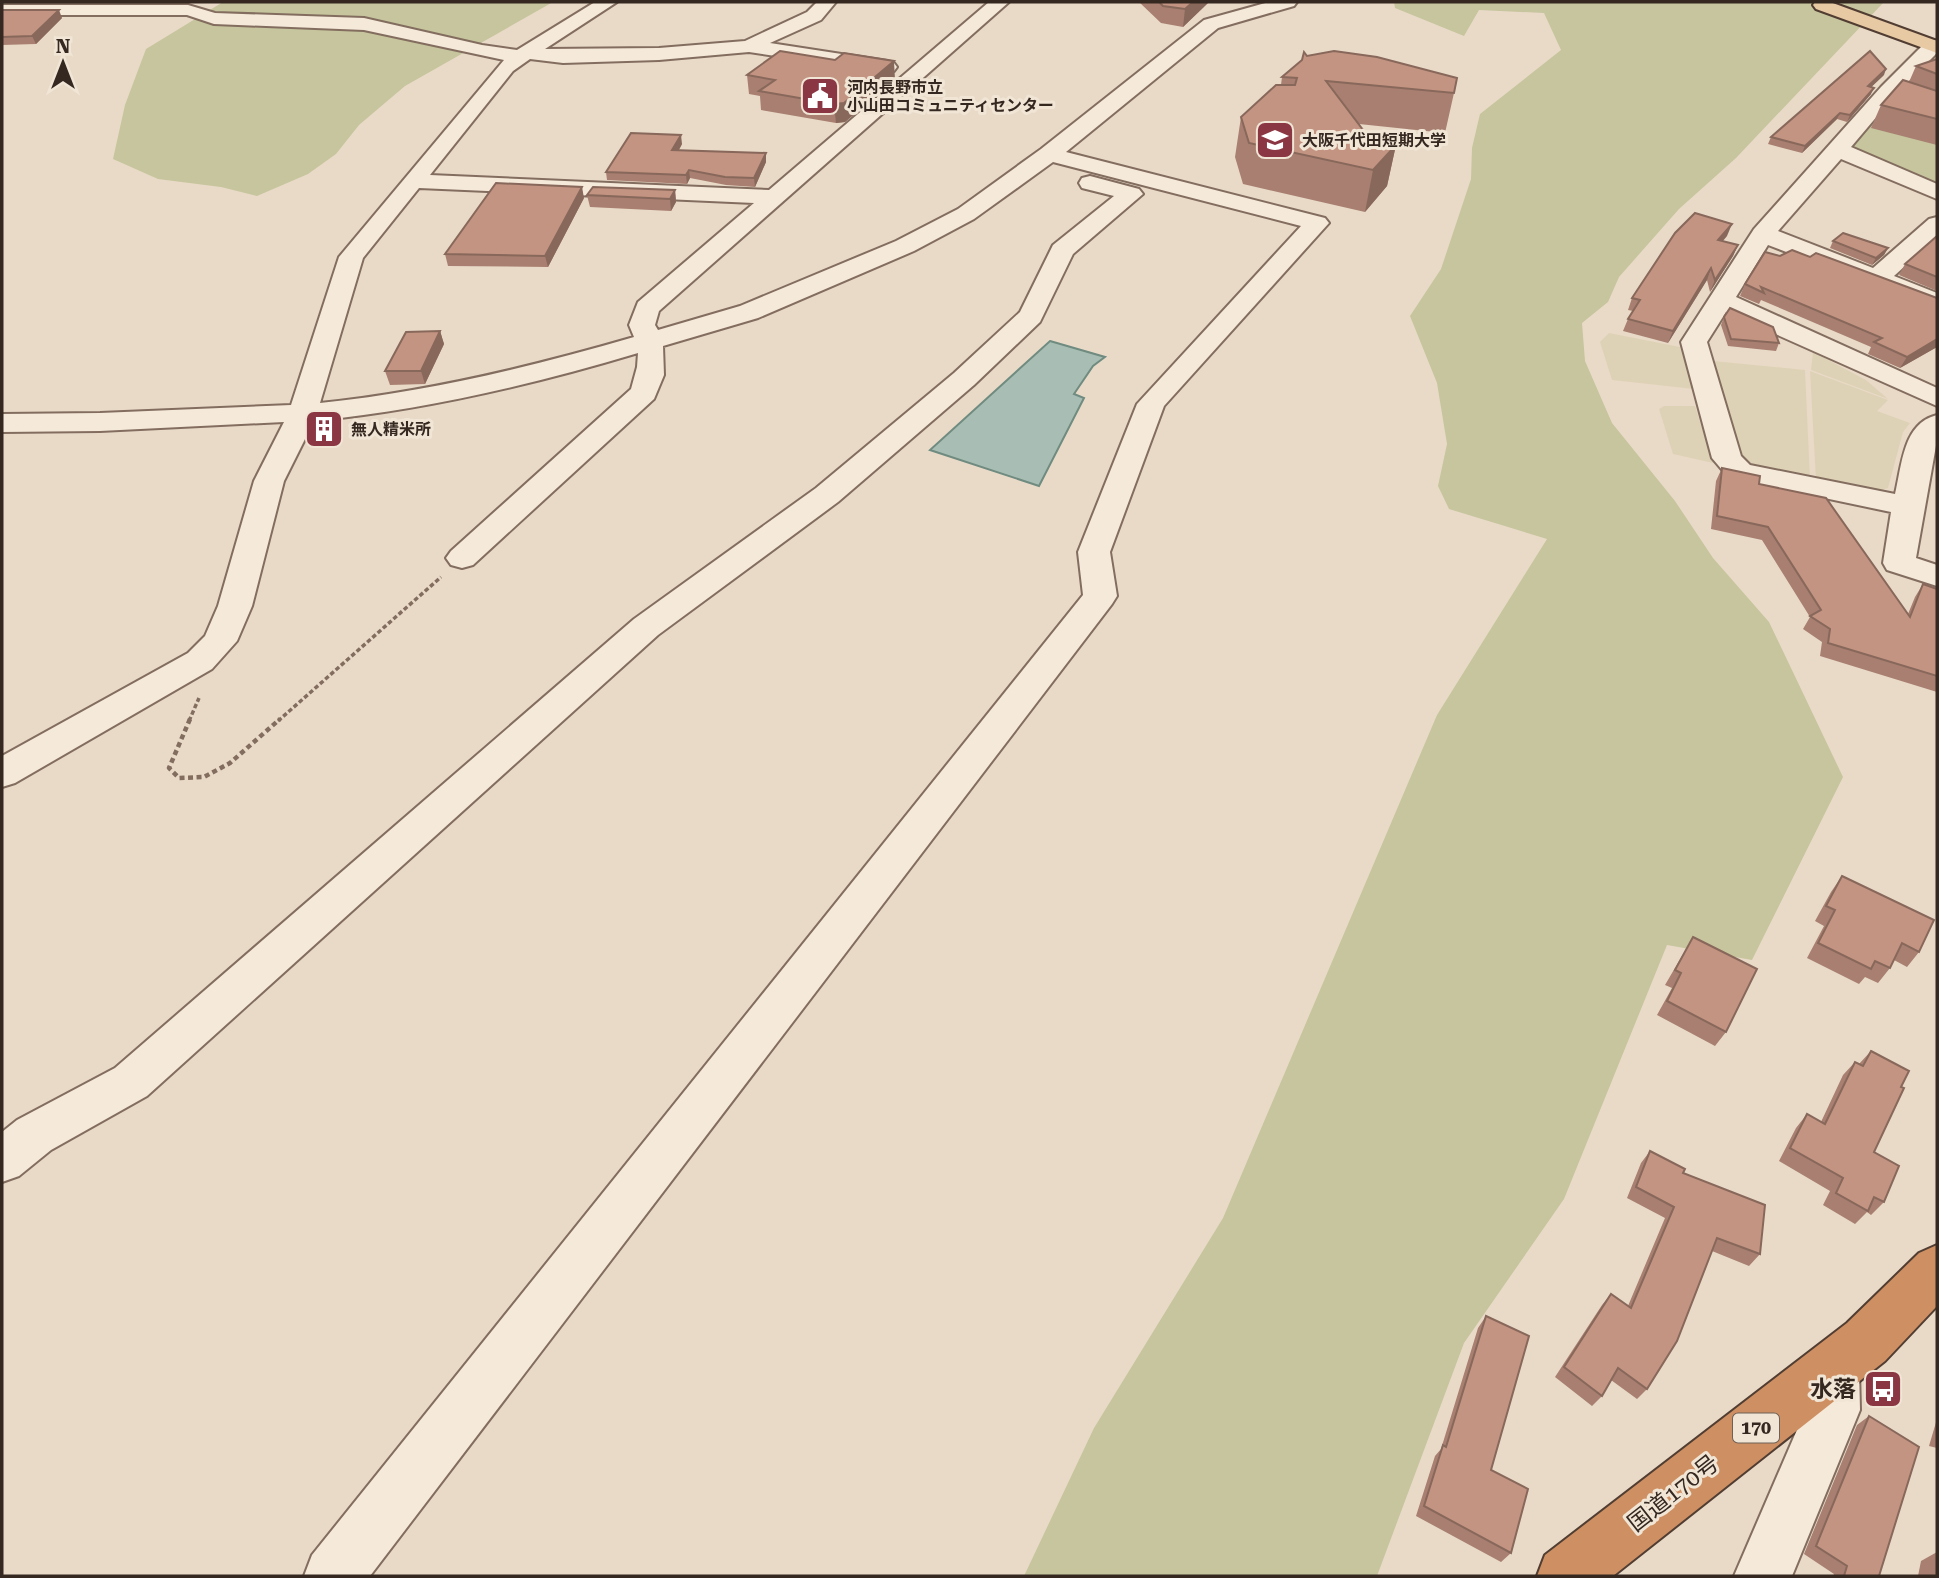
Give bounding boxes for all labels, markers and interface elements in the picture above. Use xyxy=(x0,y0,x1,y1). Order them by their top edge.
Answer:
north arrow xyxy=(28,28,98,98)
text: N xyxy=(56,35,71,58)
public building icon: 河内長野市立 小山田コミュニティセンター xyxy=(799,75,841,117)
place label: 河内長野市立 小山田コミュニティセンター xyxy=(847,78,1054,115)
school or university icon: 大阪千代田短期大学 xyxy=(1254,119,1296,161)
place label: 大阪千代田短期大学 xyxy=(1302,131,1446,150)
building icon: 無人精米所 xyxy=(303,408,345,450)
place label: 無人精米所 xyxy=(351,420,431,439)
bus stop icon: 水落 xyxy=(1862,1368,1904,1410)
place label: 水落 xyxy=(1810,1376,1856,1403)
road number: 170 xyxy=(1733,1414,1779,1442)
street label: 国道170号 xyxy=(1623,1450,1724,1537)

